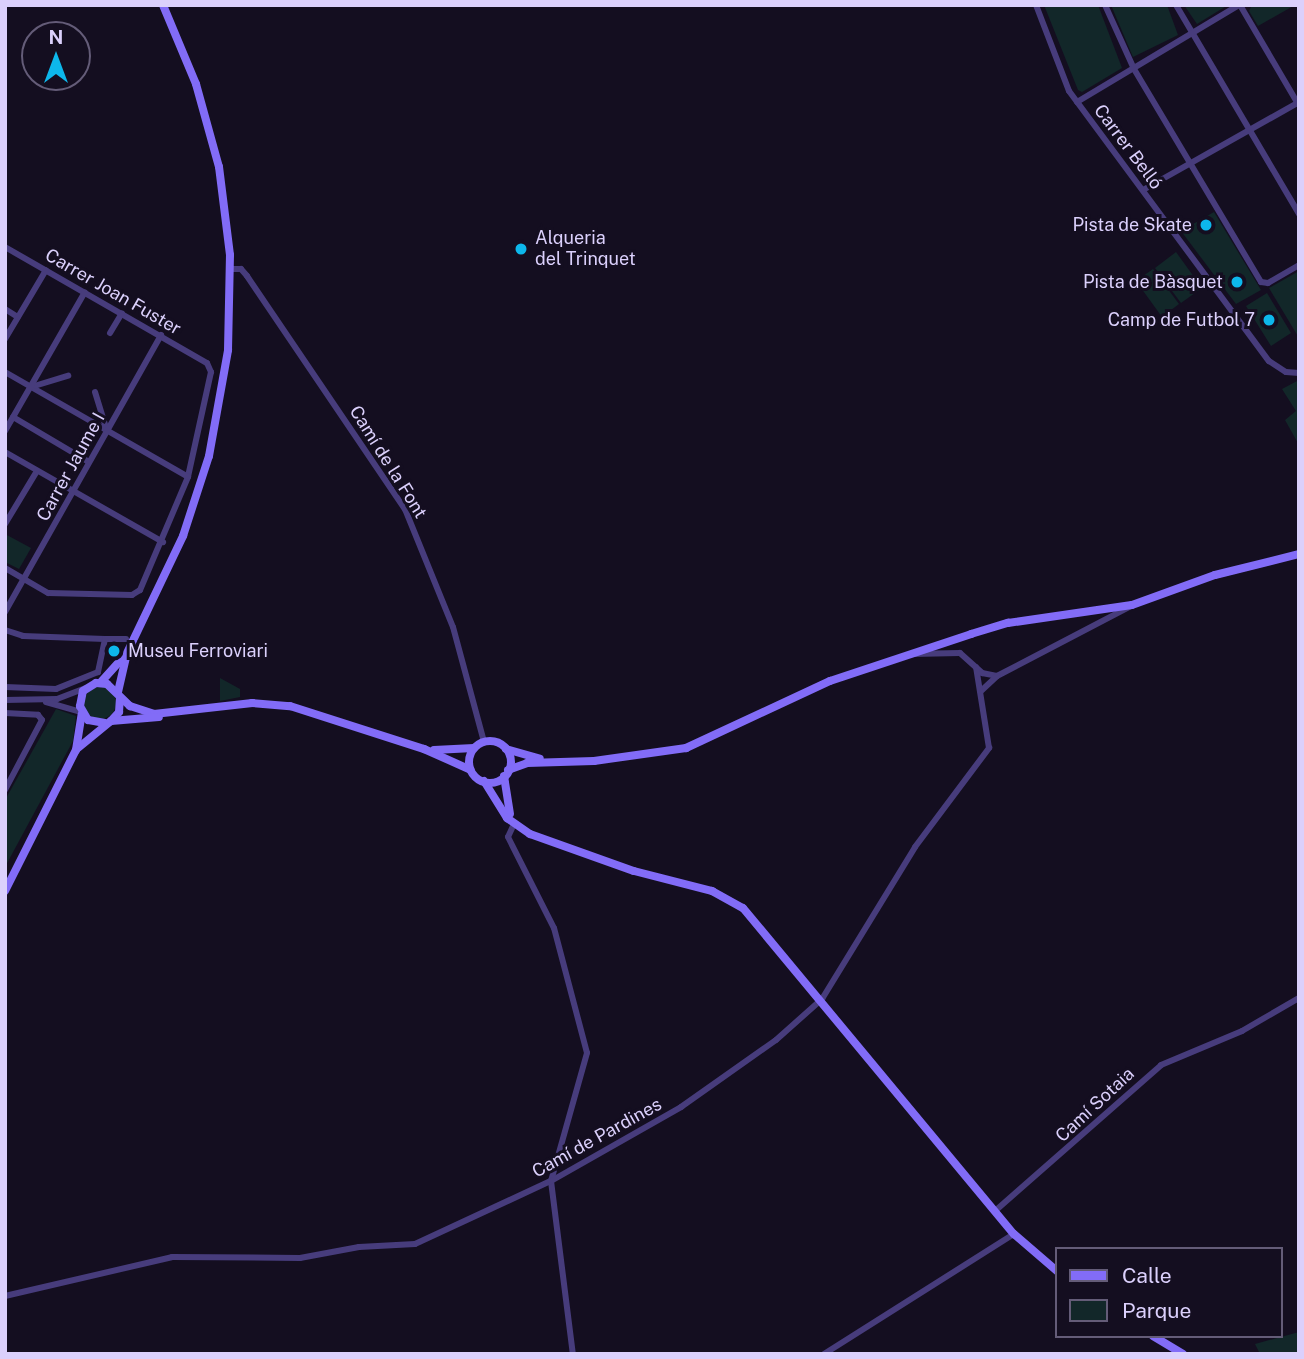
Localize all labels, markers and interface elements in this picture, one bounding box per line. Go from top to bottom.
north arrow [21,21,91,91]
text: N [49,26,63,48]
street label: Carrer Belló [1089,100,1167,194]
place label: Pista de Skate [1072,214,1192,236]
marker: Pista de Skate [1198,217,1214,233]
place label: Alqueria del Trinquet [535,228,636,270]
marker: Alqueria del Trinquet [513,241,529,257]
street label: Carrer Joan Fuster [41,244,185,340]
place label: Pista de Bàsquet [1083,271,1223,293]
marker: Pista de Bàsquet [1229,274,1245,290]
place label: Camp de Futbol 7 [1107,309,1255,331]
marker: Camp de Futbol 7 [1261,312,1277,328]
street label: Camí de la Font [345,402,431,522]
street label: Carrer Jaume I [32,409,110,525]
place label: Museu Ferroviari [128,640,268,662]
marker: Museu Ferroviari [106,643,122,659]
street label: Camí Sotaia [1051,1063,1139,1147]
street label: Camí de Pardines [528,1093,666,1183]
legend [1056,1247,1283,1338]
text: Calle [1122,1263,1172,1288]
text: Parque [1122,1298,1191,1323]

